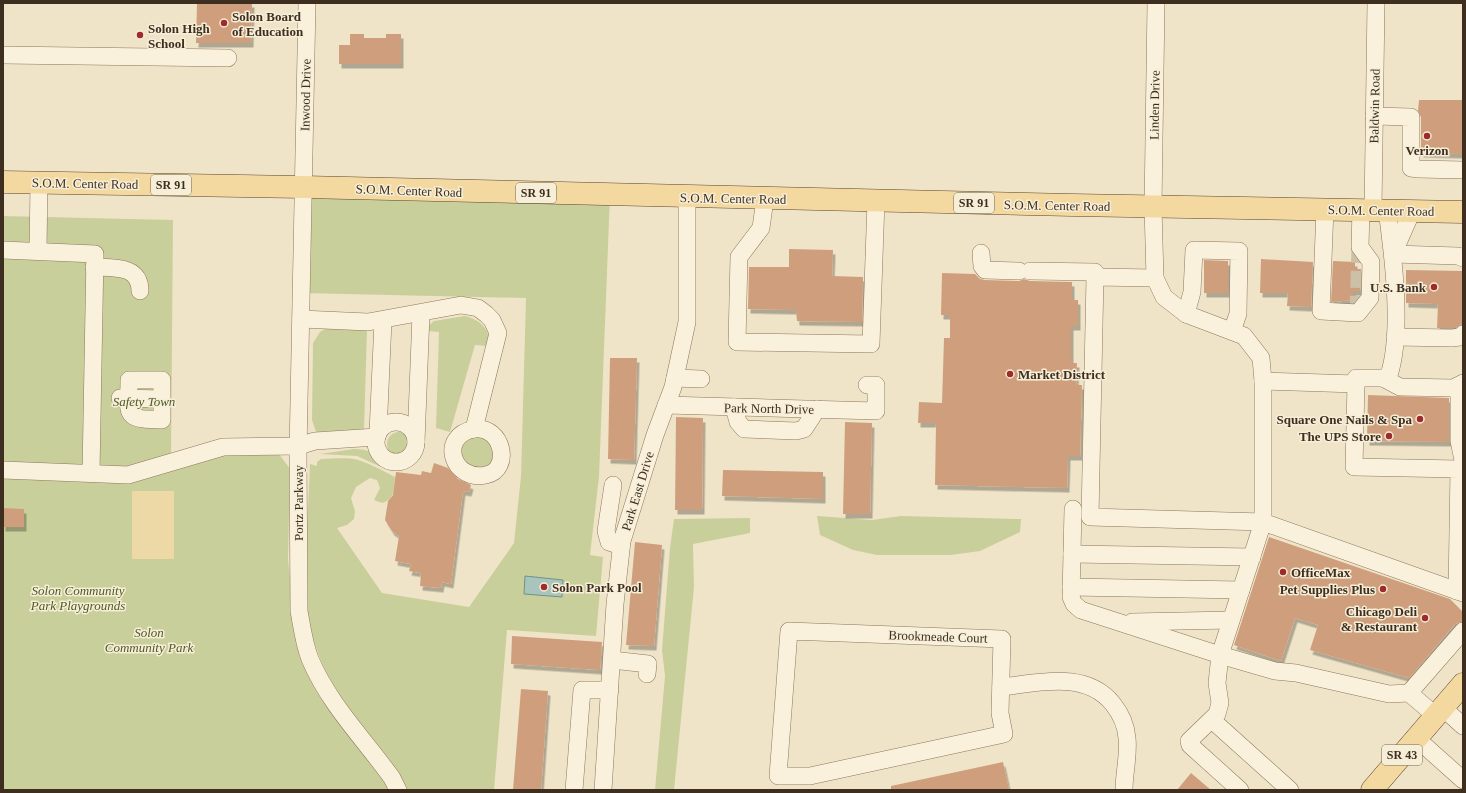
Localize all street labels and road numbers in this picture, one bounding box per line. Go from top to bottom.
street label: Inwood Drive [297,58,314,131]
street label: Baldwin Road [1366,68,1383,144]
street label: Linden Drive [1146,70,1163,140]
street label: S.O.M. Center Road [32,175,139,192]
road number: SR 91 [151,175,191,195]
street label: S.O.M. Center Road [355,181,463,200]
road number: SR 91 [516,183,556,203]
street label: S.O.M. Center Road [680,190,787,207]
road number: SR 91 [954,193,994,213]
street label: S.O.M. Center Road [1004,197,1111,214]
street label: S.O.M. Center Road [1328,202,1435,219]
street label: Park North Drive [724,400,814,417]
street label: Park East Drive [618,449,657,533]
street label: Portz Parkway [291,464,306,541]
street label: Brookmeade Court [888,627,988,646]
road number: SR 43 [1382,745,1422,765]

